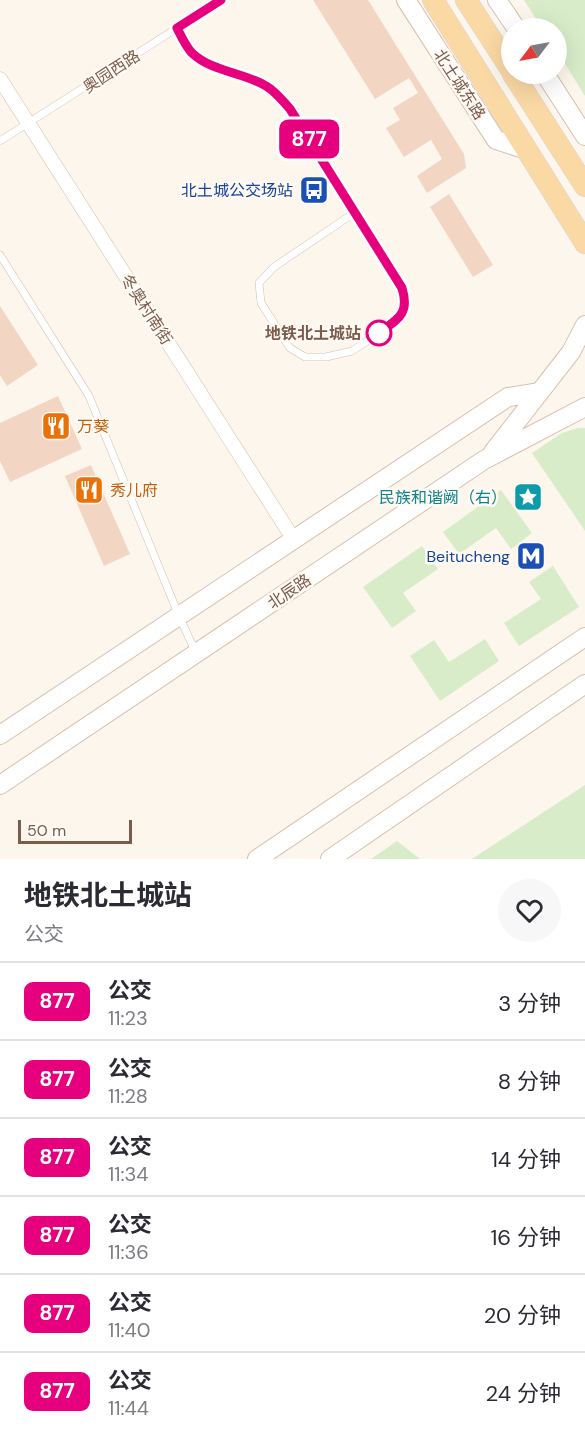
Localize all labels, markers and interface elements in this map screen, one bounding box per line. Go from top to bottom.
north arrow [501,18,567,84]
map controls [501,18,567,84]
street label: 奥园西路 [79,45,144,98]
street label: 北土城东路 [429,45,490,124]
line badge: 877 [274,120,344,158]
text: 877 [291,125,327,153]
bus stop icon: 北土城公交场站 [298,174,330,206]
place label: 北土城公交场站 [181,180,293,201]
street label: 冬奥村南街 [116,270,177,349]
marker: 地铁北土城站 [366,320,392,346]
place label: 地铁北土城站 [265,323,361,344]
restaurant icon: 万葵 [40,410,72,442]
place label: 万葵 [77,416,109,437]
restaurant icon: 秀儿府 [73,474,105,506]
place label: 秀儿府 [110,480,158,501]
place icon: 民族和谐阙（右） [512,481,544,513]
place label: 民族和谐阙（右） [379,487,507,508]
metro station icon: Beitucheng [515,540,547,572]
place label: Beitucheng [426,546,510,567]
street label: 北辰路 [264,569,315,614]
scale bar [18,817,132,844]
text: 50 m [27,820,66,841]
text: 地铁北土城站 [24,877,192,914]
button: heart [498,879,561,942]
text: 公交 [24,921,64,947]
text: 公交 [108,976,152,1005]
text: 877 [39,987,75,1015]
text: 3 分钟 [498,989,561,1018]
text: 11:23 [108,1005,148,1031]
text: 公交 [108,1054,152,1083]
text: 877 [39,1065,75,1093]
text: 8 分钟 [498,1067,561,1096]
text: 11:28 [108,1083,148,1109]
text: 公交 [108,1132,152,1161]
text: 877 [39,1143,75,1171]
text: 14 分钟 [491,1145,561,1174]
text: 11:34 [108,1161,148,1187]
text: 公交 [108,1210,152,1239]
text: 877 [39,1221,75,1249]
text: 16 分钟 [490,1223,561,1252]
text: 11:36 [108,1239,149,1265]
text: 公交 [108,1288,152,1317]
text: 877 [39,1299,75,1327]
text: 20 分钟 [484,1301,561,1330]
text: 11:40 [108,1317,150,1343]
text: 公交 [108,1366,152,1395]
text: 877 [39,1377,75,1405]
text: 24 分钟 [485,1379,561,1408]
text: 11:44 [108,1395,149,1421]

